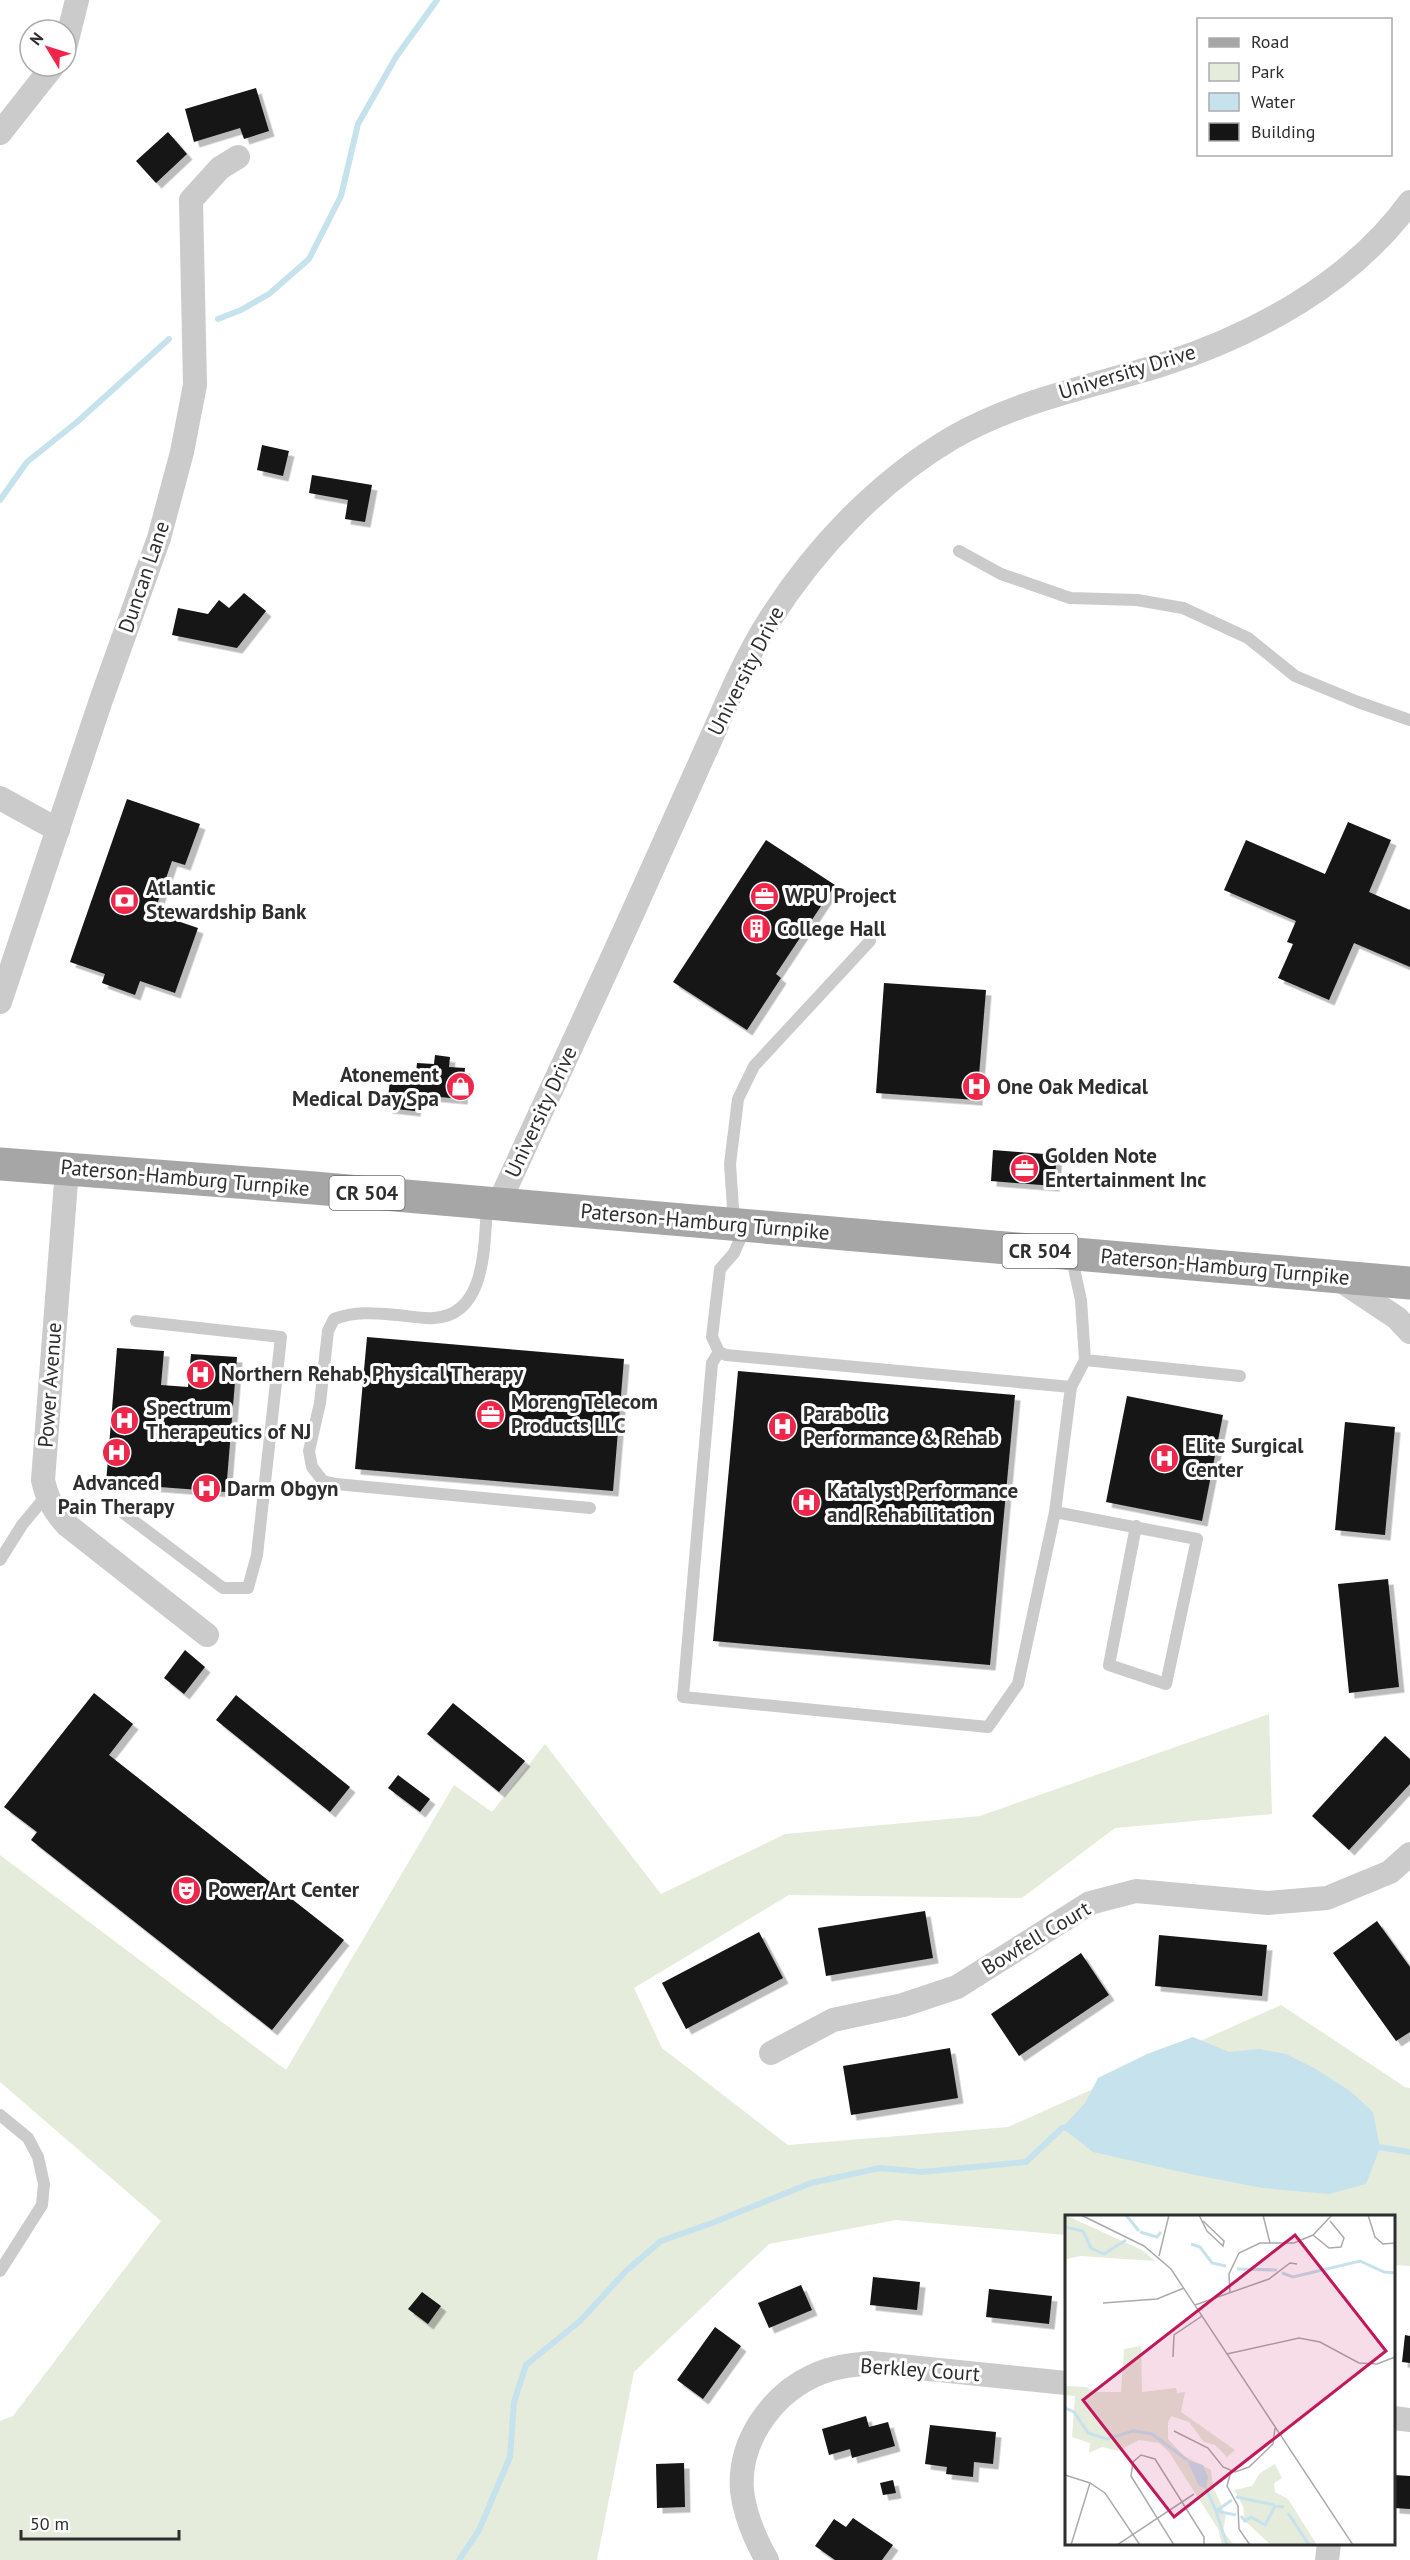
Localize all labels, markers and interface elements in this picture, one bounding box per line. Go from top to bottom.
north arrow [18,18,78,78]
legend [1197,18,1392,156]
text: N [25,28,47,49]
text: Road [1251,30,1289,53]
text: Park [1251,60,1284,83]
text: Water [1251,90,1295,113]
text: Building [1251,120,1315,143]
street label: University Drive [1055,338,1199,405]
street label: Duncan Lane [112,517,175,636]
street label: University Drive [701,601,790,740]
place label: Atlantic Stewardship Bank [146,874,307,925]
office icon: WPU Project [748,880,780,912]
place label: WPU Project [785,882,897,909]
bank icon: Atlantic Stewardship Bank [109,884,141,916]
building icon: College Hall [740,913,772,945]
place label: College Hall [777,915,887,942]
street label: University Drive [498,1042,583,1182]
place label: Atonement Medical Day Spa [292,1061,440,1112]
shop icon: Atonement Medical Day Spa [444,1071,476,1103]
hospital icon: One Oak Medical [960,1071,992,1103]
place label: One Oak Medical [997,1073,1149,1100]
place label: Golden Note Entertainment Inc [1045,1142,1206,1193]
office icon: Golden Note Entertainment Inc [1008,1152,1040,1184]
street label: Paterson-Hamburg Turnpike [59,1153,311,1202]
road number: CR 504 [330,1176,404,1210]
street label: Paterson-Hamburg Turnpike [579,1197,831,1246]
road number: CR 504 [1002,1234,1078,1268]
street label: Paterson-Hamburg Turnpike [1099,1242,1351,1291]
street label: Power Avenue [32,1321,67,1449]
hospital icon: Northern Rehab, Physical Therapy [184,1358,216,1390]
place label: Northern Rehab, Physical Therapy [221,1360,524,1387]
place label: Moreng Telecom Products LLC [511,1388,658,1439]
place label: Spectrum Therapeutics of NJ [146,1394,311,1445]
office icon: Moreng Telecom Products LLC [474,1398,506,1430]
place label: Parabolic Performance & Rehab [803,1400,999,1451]
hospital icon: Spectrum Therapeutics of NJ [109,1404,141,1436]
hospital icon: Parabolic Performance & Rehab [766,1410,798,1442]
place label: Elite Surgical Center [1185,1432,1304,1483]
hospital icon: Advanced Pain Therapy [100,1436,132,1468]
hospital icon: Elite Surgical Center [1148,1442,1180,1474]
place label: Advanced Pain Therapy [58,1469,175,1520]
hospital icon: Darm Obgyn [190,1473,222,1505]
place label: Darm Obgyn [227,1475,338,1502]
place label: Katalyst Performance and Rehabilitation [827,1477,1018,1528]
hospital icon: Katalyst Performance and Rehabilitation [790,1487,822,1519]
theatre icon: Power Art Center [171,1874,203,1906]
place label: Power Art Center [208,1876,360,1903]
street label: Bowfell Court [976,1894,1095,1981]
inset map [1065,2215,1395,2545]
street label: Berkley Court [859,2352,981,2387]
scale bar [21,2503,178,2541]
text: 50 m [30,2512,69,2535]

